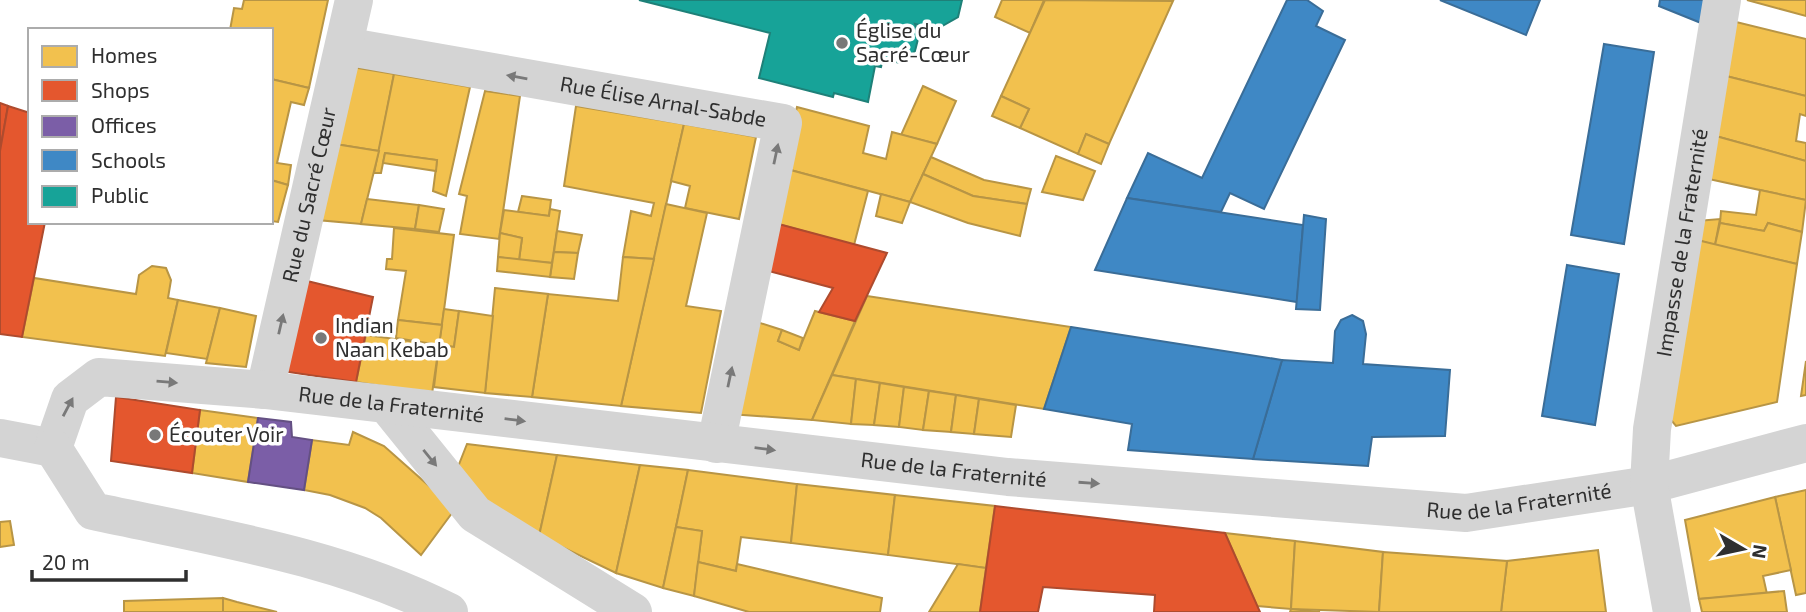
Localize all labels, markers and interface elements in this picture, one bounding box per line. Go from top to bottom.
place label: Église du Sacré-Cœur [856,17,970,66]
legend [28,28,273,224]
marker: Église du Sacré-Cœur [834,35,850,51]
text: Homes [91,42,157,67]
street label: Rue Élise Arnal-Sabde [558,70,769,131]
one-way arrow [506,71,528,82]
text: Shops [91,77,150,102]
street label: Rue du Sacré Cœur [276,104,340,285]
text: Offices [91,112,157,137]
street label: Impasse de la Fraternité [1650,126,1712,358]
one-way arrow [771,143,782,165]
text: Schools [91,147,166,172]
text: Public [91,182,149,207]
place label: Indian Naan Kebab [335,312,449,361]
one-way arrow [275,313,286,335]
marker: Indian Naan Kebab [313,330,329,346]
one-way arrow [725,366,736,388]
one-way arrow [156,377,178,388]
street label: Rue de la Fraternité [297,380,486,427]
one-way arrow [62,397,74,417]
one-way arrow [504,415,526,426]
place label: Écouter Voir [169,421,284,446]
marker: Écouter Voir [147,427,163,443]
one-way arrow [754,444,776,455]
street label: Rue de la Fraternité [859,446,1048,491]
one-way arrow [422,450,437,467]
street label: Rue de la Fraternité [1426,477,1613,524]
one-way arrow [1078,478,1100,489]
north arrow [1708,514,1778,584]
scale bar [32,538,186,582]
text: N [1748,543,1773,560]
text: 20 m [42,549,90,574]

